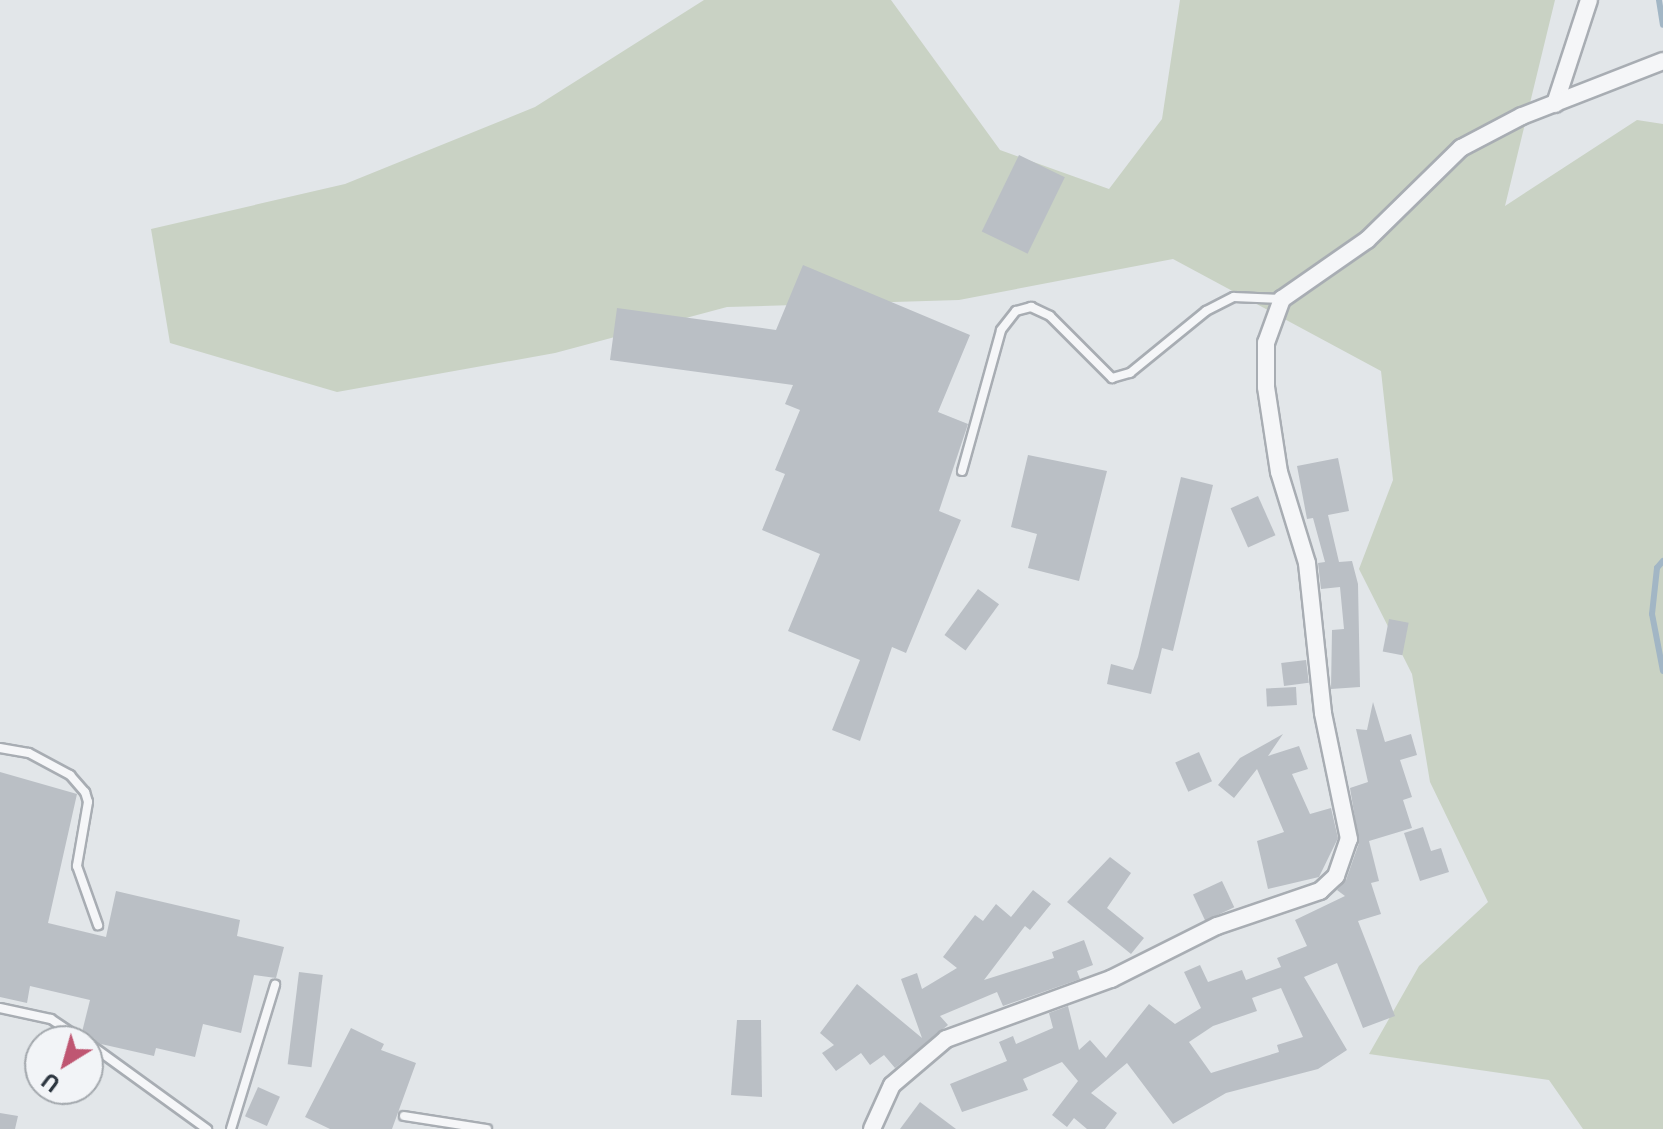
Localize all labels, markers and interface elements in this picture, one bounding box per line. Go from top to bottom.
north arrow [24,1025,104,1105]
text: U [37,1067,65,1098]

